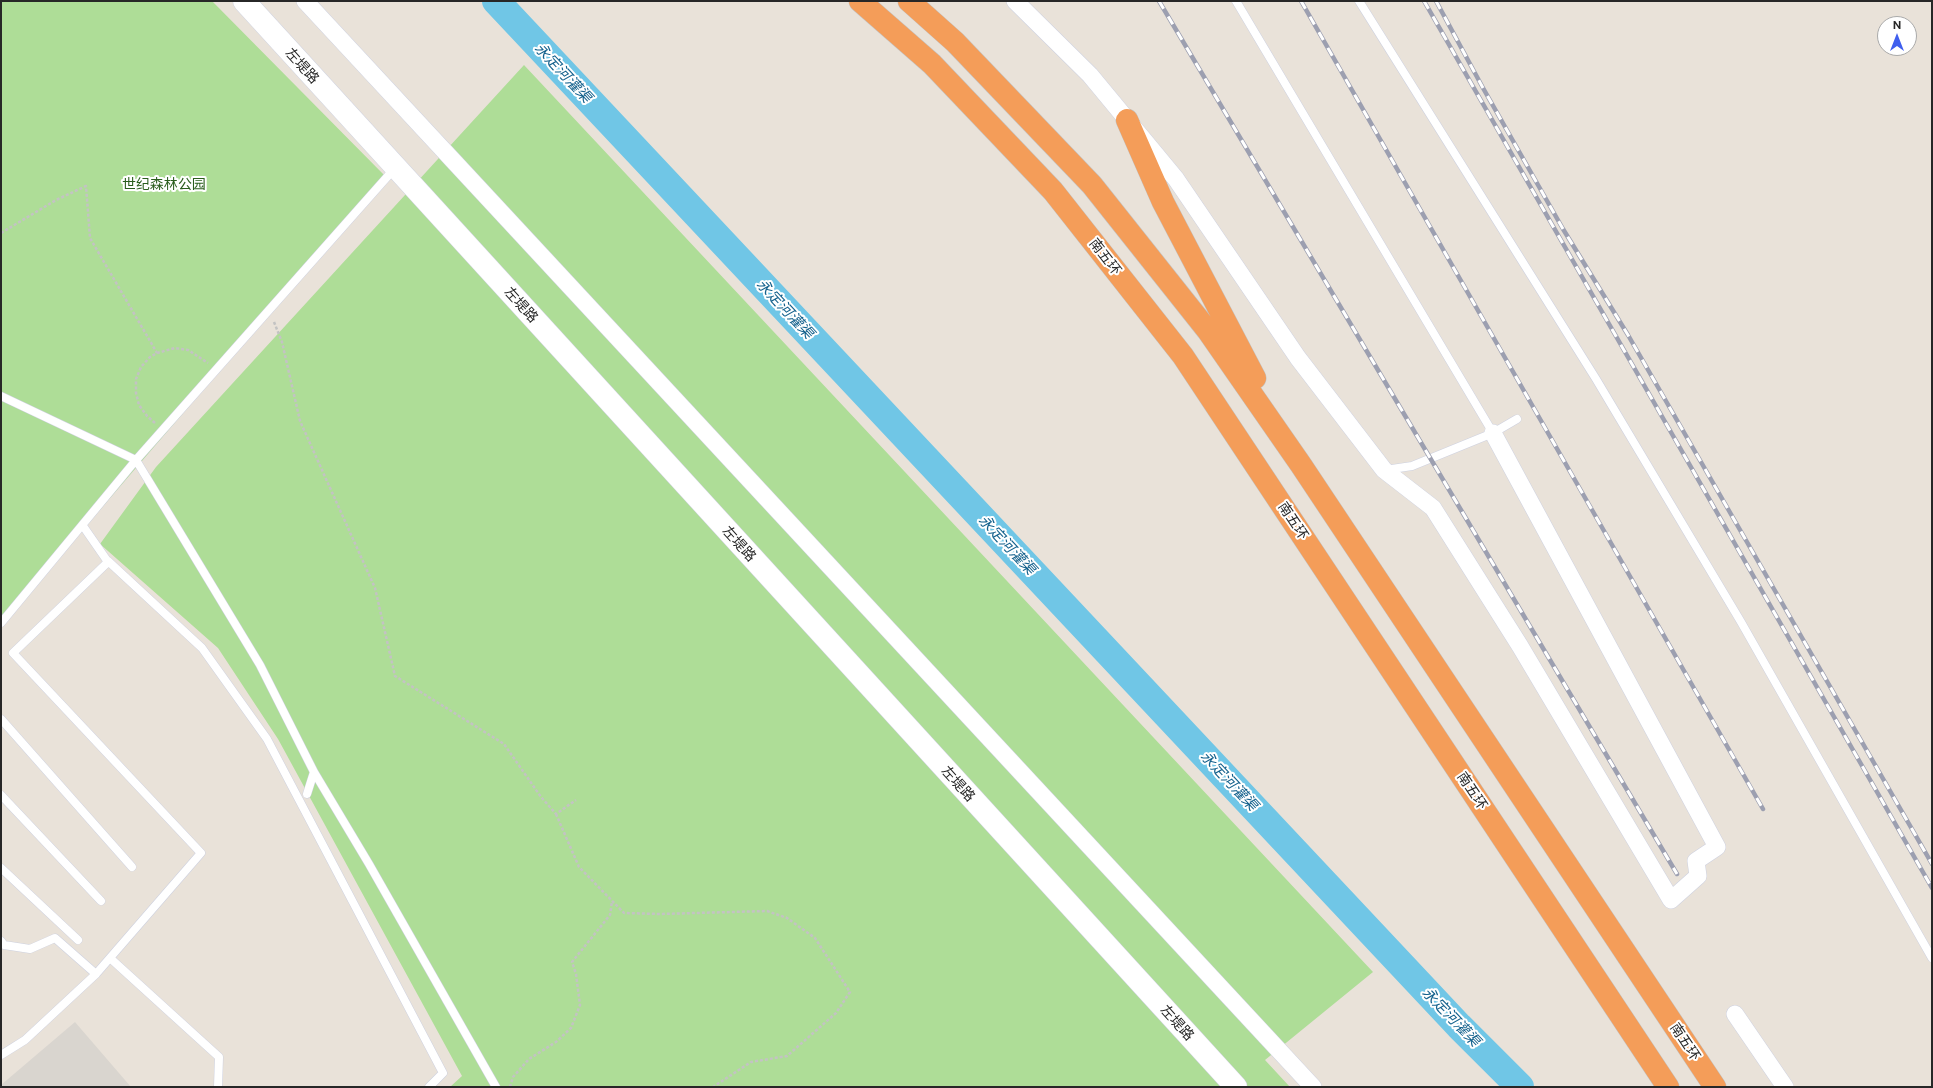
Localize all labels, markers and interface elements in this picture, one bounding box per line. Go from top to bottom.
north arrow [1877,16,1917,56]
text: N [1893,19,1901,31]
water label: 永定河灌渠 [531,39,595,107]
street label: 左堤路 [282,45,322,87]
park label: 世纪森林公园 [122,177,206,193]
street label: 南五环 [1085,235,1125,279]
water label: 永定河灌渠 [753,275,817,343]
street label: 左堤路 [501,284,541,326]
street label: 南五环 [1274,499,1312,543]
water label: 永定河灌渠 [975,511,1039,579]
street label: 左堤路 [719,523,759,565]
water label: 永定河灌渠 [1197,747,1261,815]
street label: 左堤路 [938,763,978,805]
street label: 南五环 [1453,769,1491,813]
water label: 永定河灌渠 [1418,984,1484,1050]
street label: 左堤路 [1157,1002,1197,1044]
street label: 南五环 [1666,1020,1704,1064]

